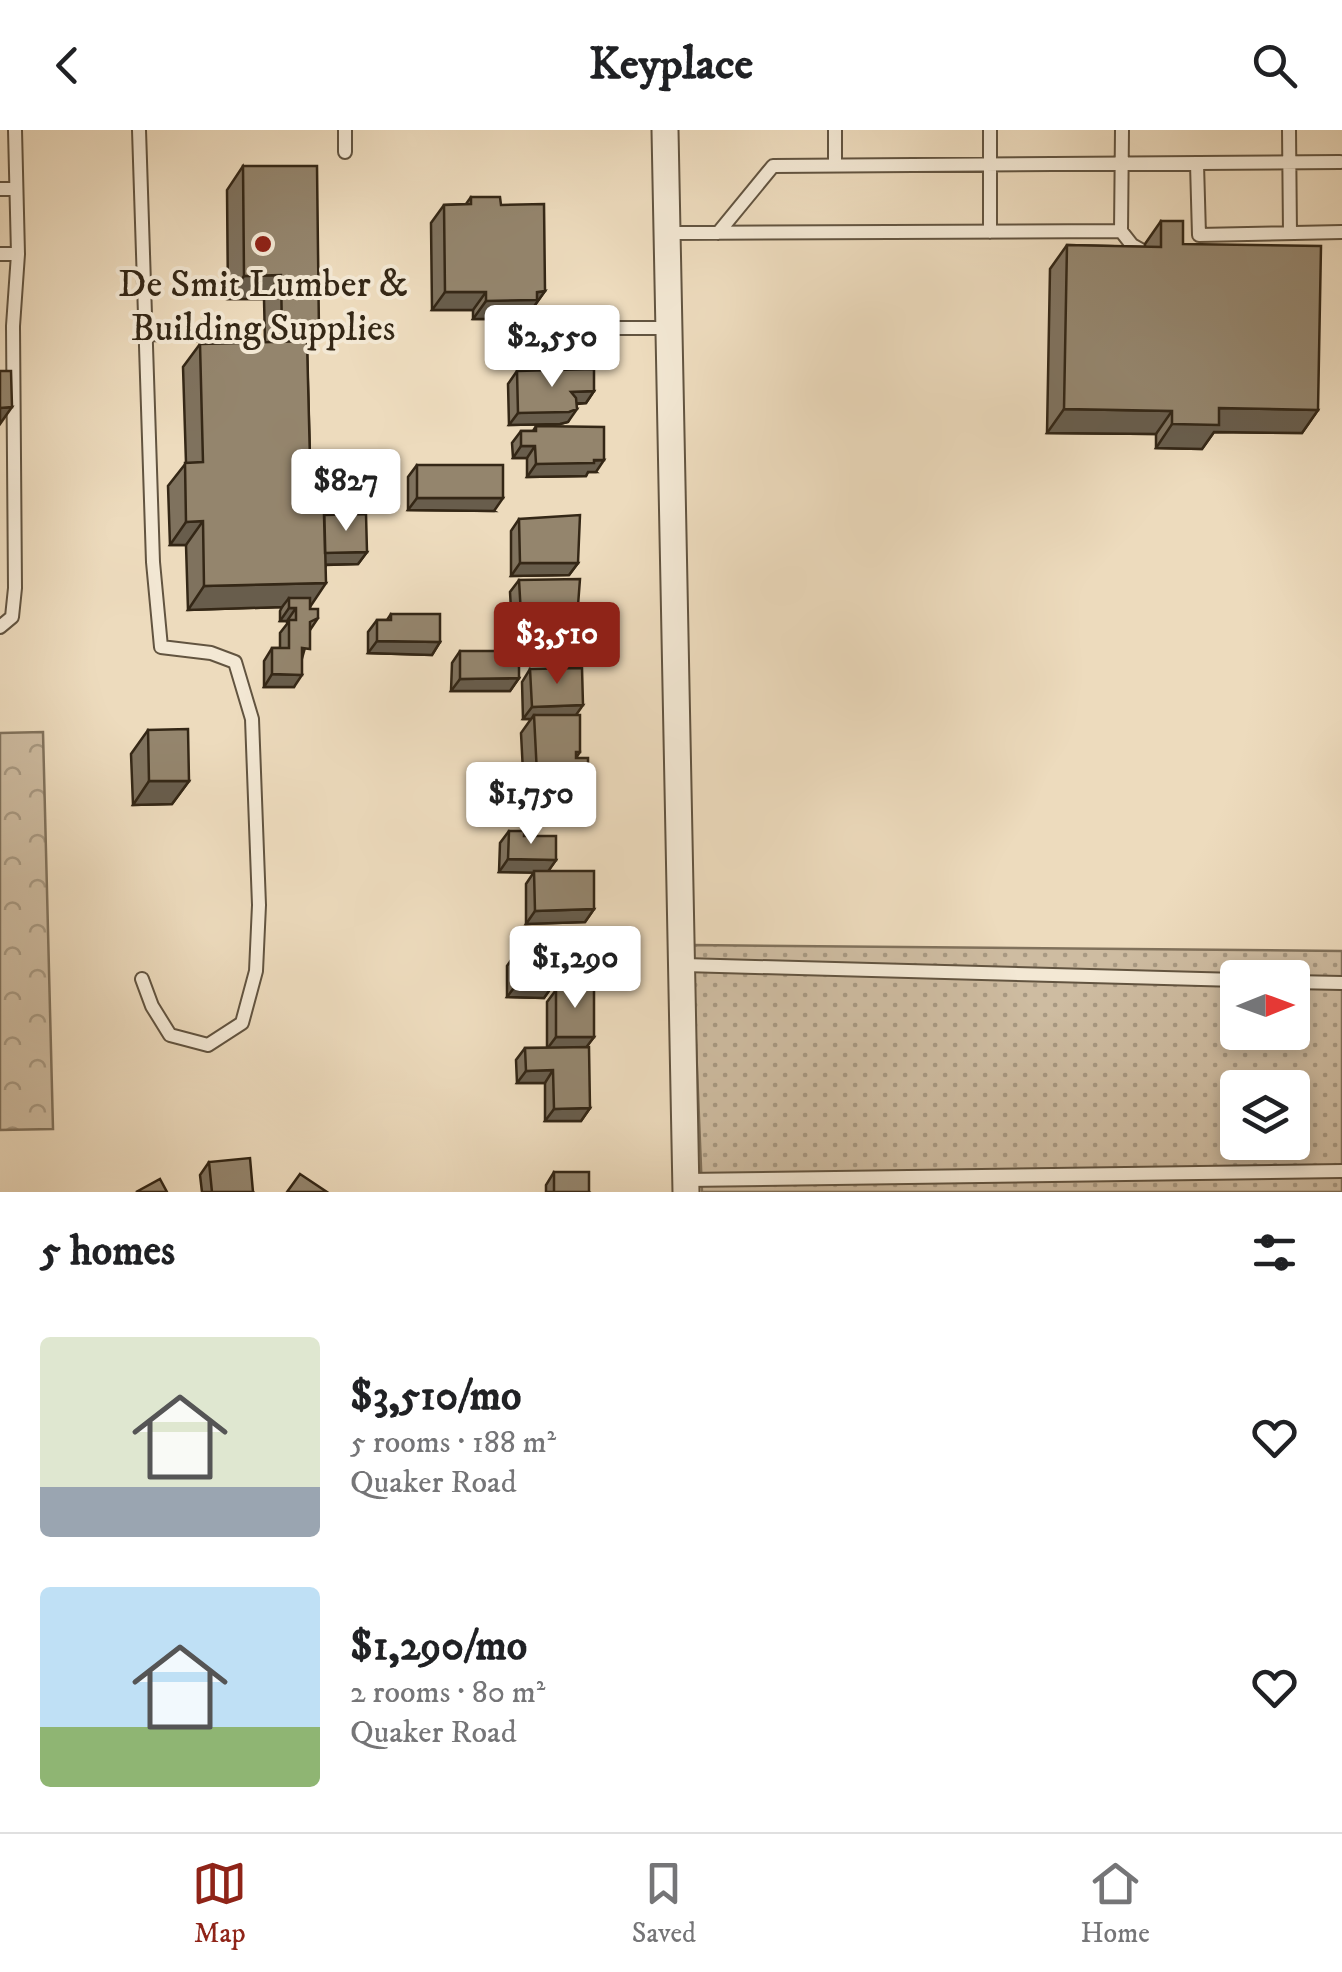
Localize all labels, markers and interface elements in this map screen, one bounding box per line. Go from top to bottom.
text: Keyplace [589,37,753,93]
icon: back [40,38,95,93]
icon: search [1247,38,1302,93]
marker: De Smit Lumber & Building Supplies [252,233,274,255]
place label: De Smit Lumber & Building Supplies [118,261,408,353]
pin: $2,550 [471,305,633,390]
text: $2,550 [507,317,597,357]
pin: $827 [287,449,405,534]
text: $827 [313,461,379,501]
pin: $3,510 [476,602,638,687]
text: $3,510 [516,614,598,654]
pin: $1,750 [450,762,612,847]
text: $1,750 [488,774,574,814]
pin: $1,290 [494,926,656,1011]
text: $1,290 [532,938,618,978]
north arrow [1220,960,1310,1050]
map controls [1220,960,1310,1160]
button: layers [1220,1070,1310,1160]
icon: filters [1247,1225,1302,1280]
text: 5 homes [40,1226,175,1278]
text: $3,510/mo [350,1371,521,1423]
icon: home [120,1377,240,1497]
icon: heart [1247,1410,1302,1465]
text: 5 rooms · 188 m² [350,1423,556,1463]
text: Quaker Road [350,1463,517,1503]
text: $1,290/mo [350,1621,527,1673]
icon: home [120,1627,240,1747]
icon: heart [1247,1660,1302,1715]
text: 2 rooms · 80 m² [350,1673,545,1713]
text: Quaker Road [350,1713,517,1753]
tab: Map [192,1856,247,1951]
tab: Saved [632,1856,696,1951]
tab: Home [1081,1856,1150,1951]

